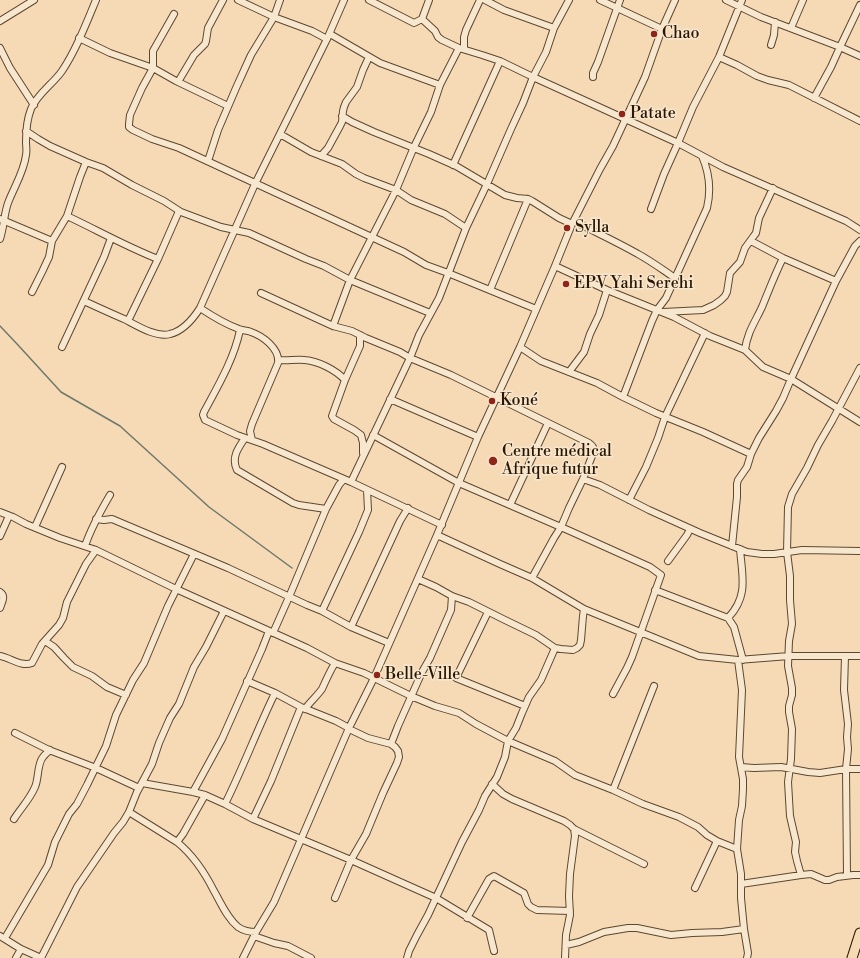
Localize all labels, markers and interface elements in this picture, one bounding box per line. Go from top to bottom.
place label: Chao [662,24,700,44]
marker: Chao [649,29,659,39]
place label: Patate [630,104,676,124]
marker: Patate [617,109,627,119]
place label: Sylla [575,218,609,238]
marker: Sylla [562,223,572,233]
place label: EPV Yahi Serehi [574,274,694,294]
marker: EPV Yahi Serehi [561,279,571,289]
place label: Koné [500,391,538,411]
marker: Koné [487,396,497,406]
place label: Centre médical Afrique futur [502,442,612,480]
marker: Centre médical Afrique futur [487,455,499,467]
place label: Belle-Ville [385,665,460,685]
marker: Belle-Ville [372,670,382,680]

